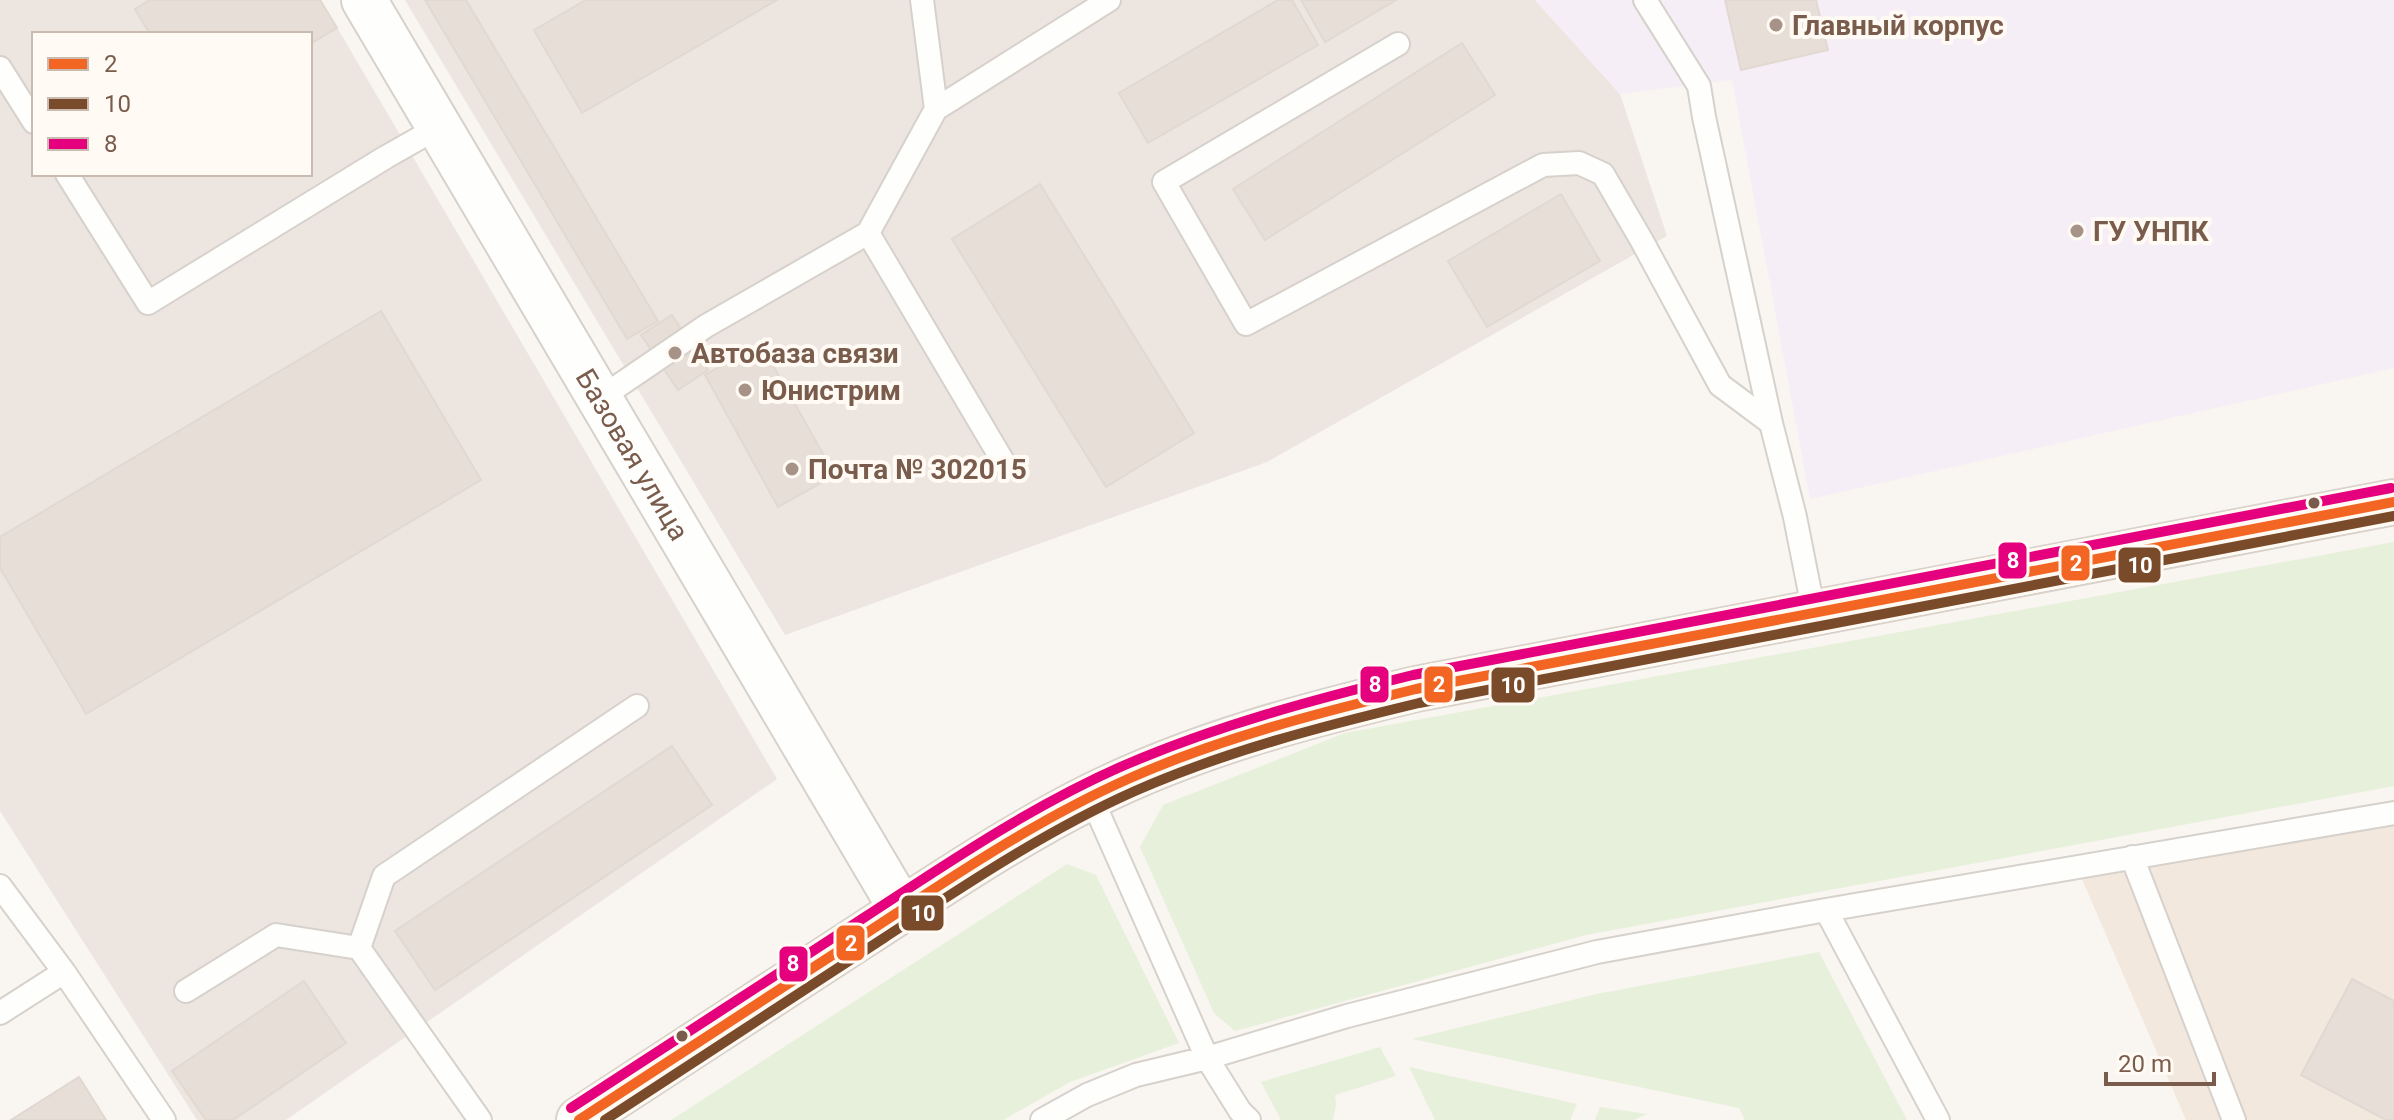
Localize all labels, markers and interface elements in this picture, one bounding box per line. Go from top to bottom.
place label: Главный корпус [1792,9,2004,42]
marker: Главный корпус [1767,16,1785,34]
legend [32,32,312,176]
text: 2 [104,50,118,78]
text: 10 [104,90,131,118]
text: 8 [104,130,118,158]
place label: ГУ УНПК [2093,215,2209,248]
marker: ГУ УНПК [2068,222,2086,240]
place label: Автобаза связи [691,337,899,370]
marker: Автобаза связи [666,344,684,362]
street label: Базовая улица [569,363,696,546]
place label: Юнистрим [761,374,901,407]
marker: Юнистрим [736,381,754,399]
place label: Почта № 302015 [808,453,1027,486]
marker: Почта № 302015 [783,460,801,478]
unlabelled marker [2306,495,2322,511]
line badge: 8 [1997,541,2028,580]
line badge: 2 [2060,544,2091,582]
line badge: 10 [2117,546,2162,584]
text: 8 [2007,548,2019,573]
text: 2 [2070,551,2082,576]
text: 10 [2127,553,2153,578]
line badge: 8 [1359,665,1390,704]
line badge: 2 [1423,665,1454,704]
line badge: 10 [1490,666,1536,704]
text: 8 [1369,672,1381,697]
text: 2 [1433,672,1445,697]
text: 10 [1500,673,1526,698]
line badge: 10 [900,894,945,932]
text: 10 [910,901,936,926]
line badge: 2 [835,924,866,962]
text: 2 [845,931,857,956]
line badge: 8 [778,945,809,983]
text: 8 [787,951,799,976]
unlabelled marker [674,1028,690,1044]
scale bar [2106,1036,2214,1086]
text: 20 m [2118,1050,2172,1078]

